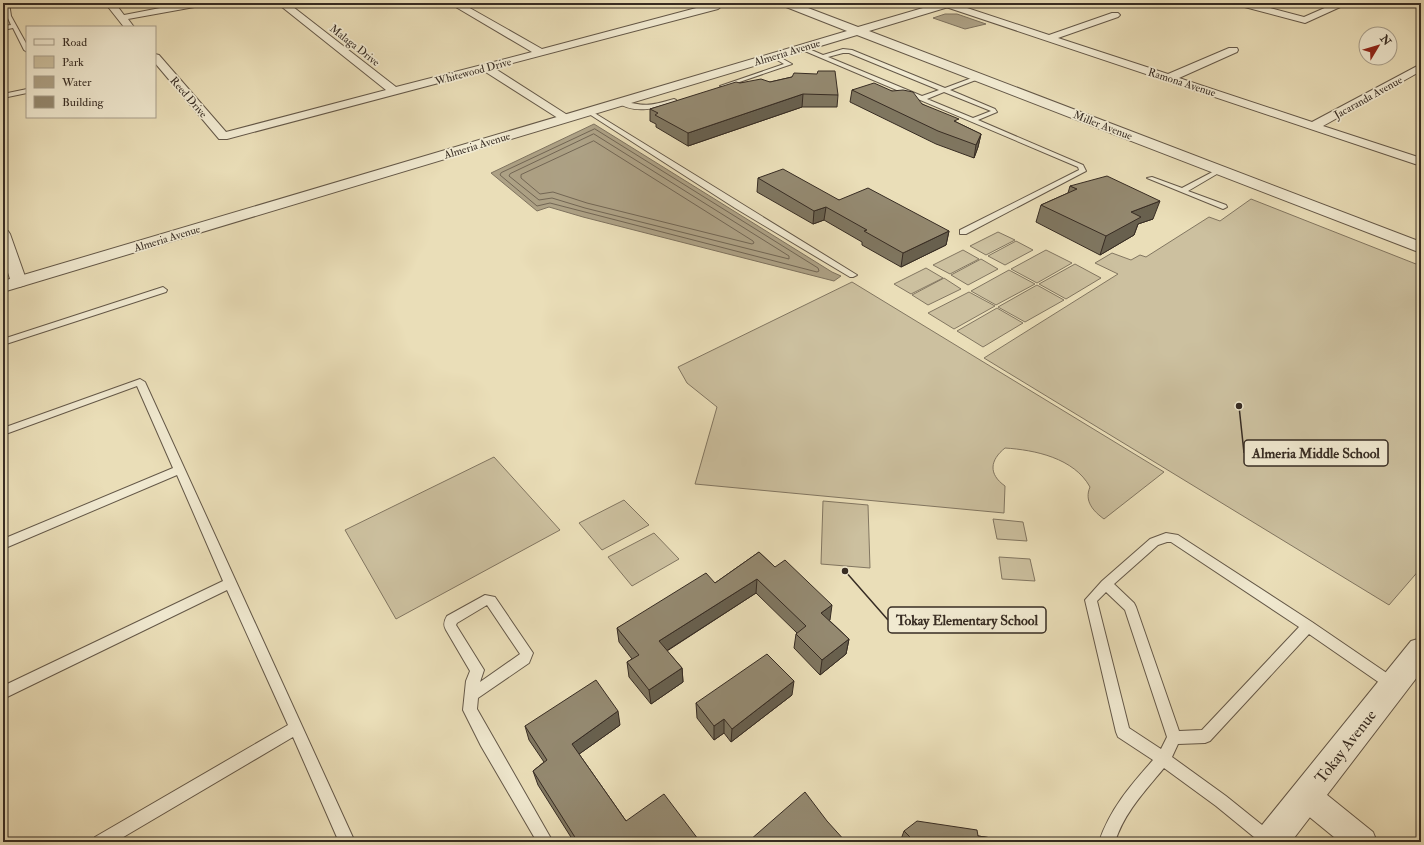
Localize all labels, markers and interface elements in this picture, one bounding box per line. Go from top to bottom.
street label: Malaga Drive [327,22,383,69]
legend [26,26,156,118]
north arrow [1358,26,1398,66]
text: N [1377,31,1394,49]
text: Road [62,35,87,50]
street label: Almeria Avenue [751,36,822,69]
text: Park [62,55,84,70]
street label: Whitewood Drive [433,55,513,88]
street label: Ramona Avenue [1146,65,1218,100]
street label: Jacaranda Avenue [1331,73,1405,123]
street label: Reed Drive [167,74,210,121]
text: Water [61,75,92,90]
text: Building [62,95,105,110]
street label: Miller Avenue [1072,108,1134,143]
street label: Almeria Avenue [441,129,512,162]
street label: Almeria Avenue [131,222,202,255]
callout: Almeria Middle School [1244,440,1388,466]
text: Almeria Middle School [1251,445,1380,462]
callout: Tokay Elementary School [888,607,1046,633]
text: Tokay Elementary School [895,612,1039,630]
street label: Tokay Avenue [1311,705,1381,787]

